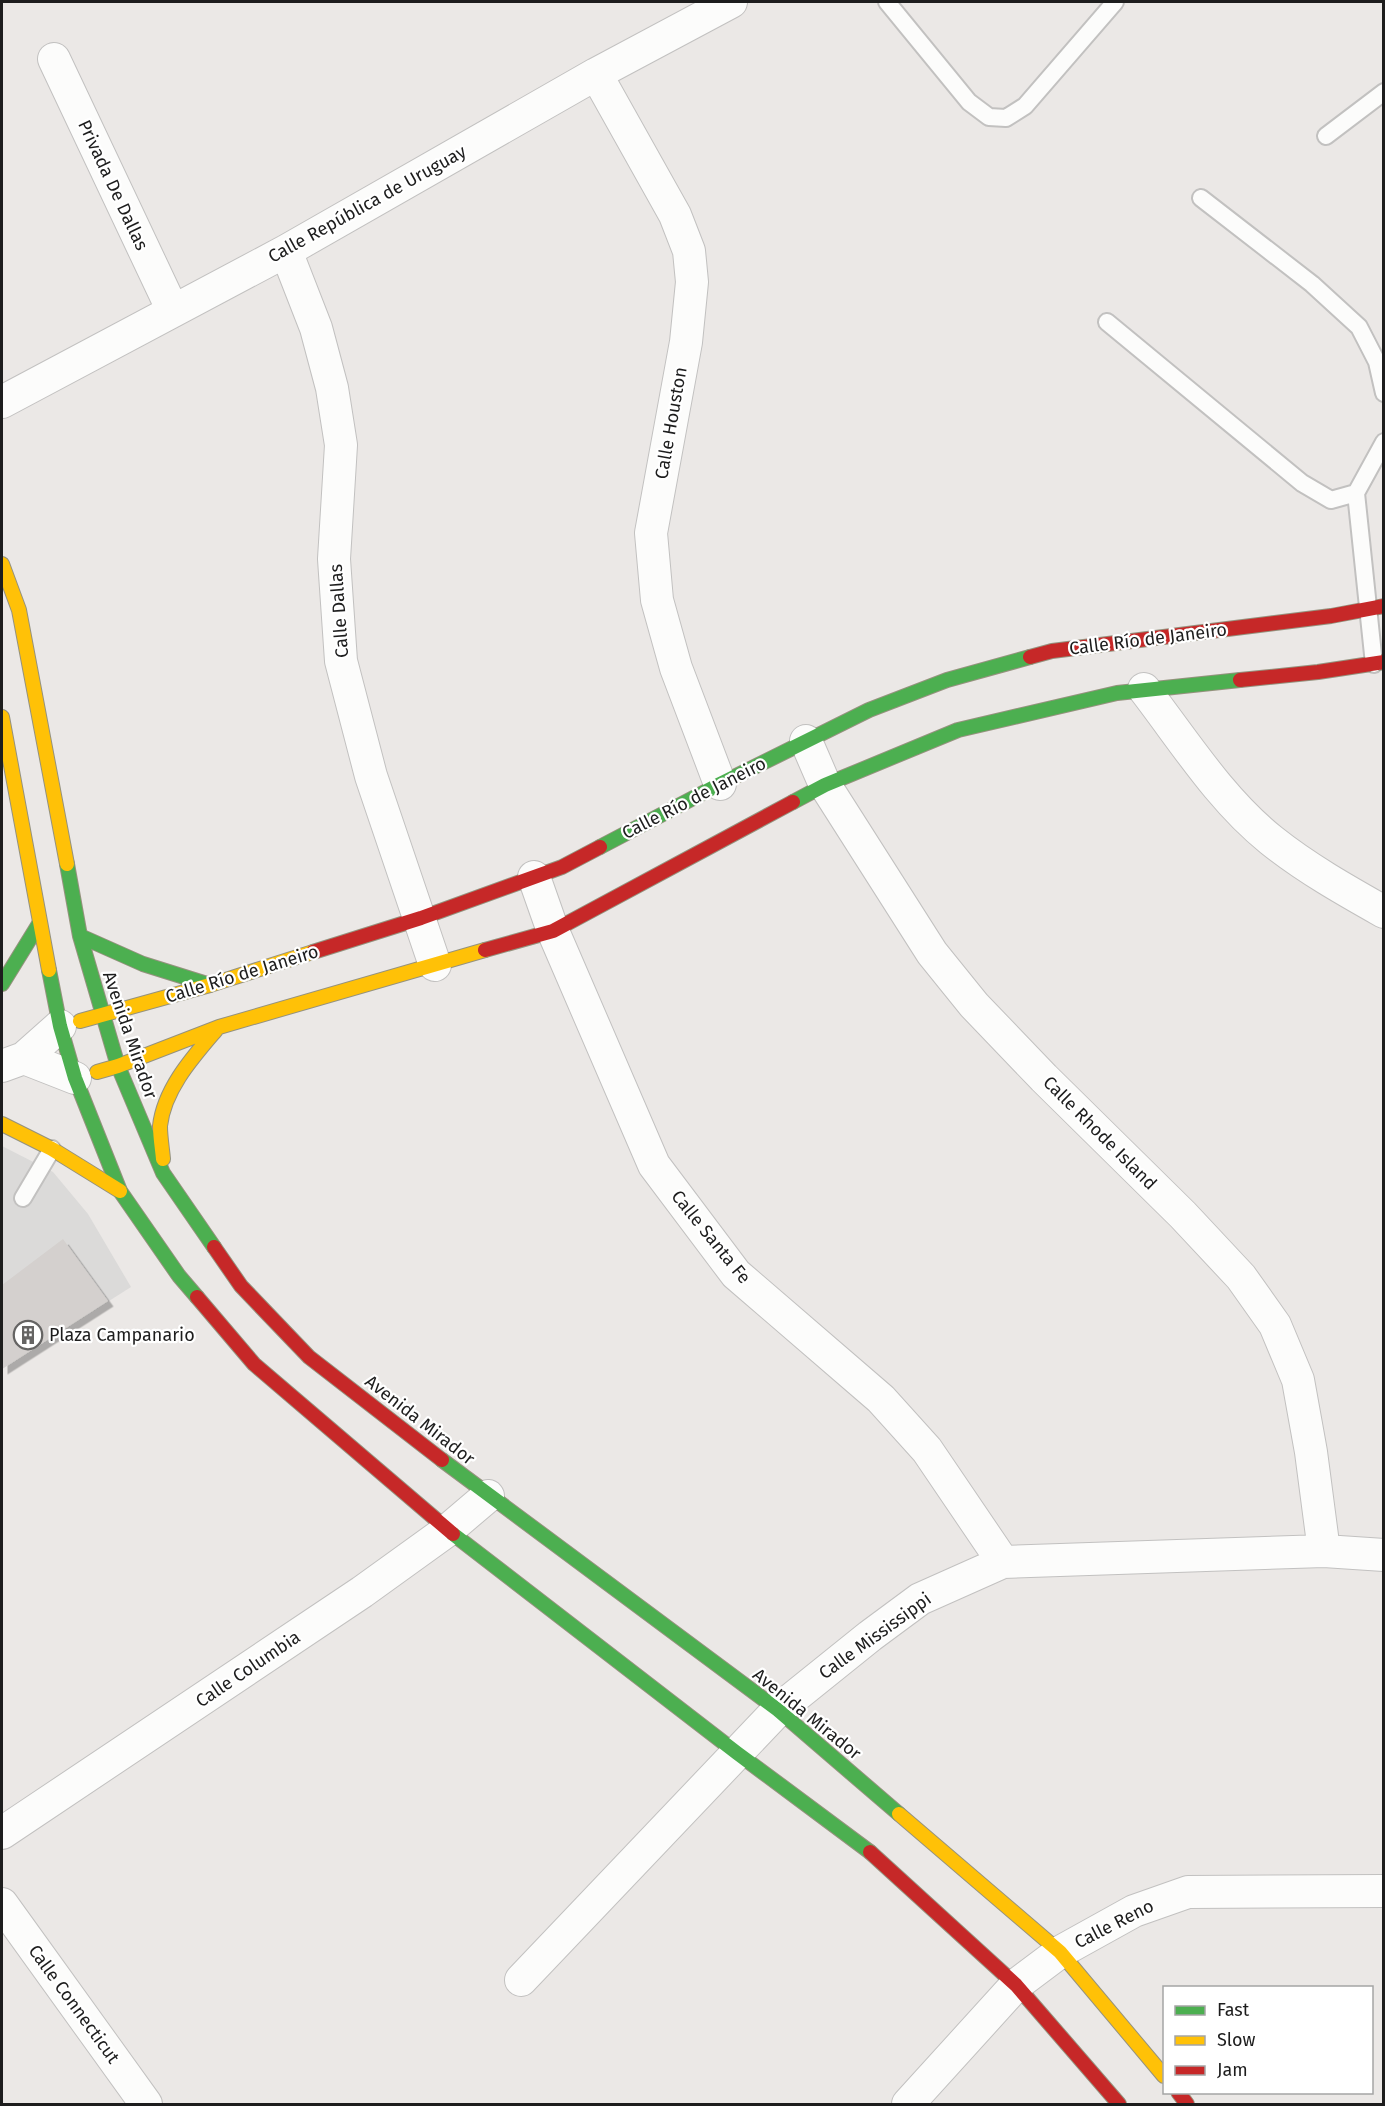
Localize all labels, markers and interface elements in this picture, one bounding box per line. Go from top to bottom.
street label: Privada De Dallas [73,116,153,254]
street label: Calle República de Uruguay [264,140,470,268]
street label: Calle Houston [650,365,692,481]
street label: Calle Dallas [325,563,353,659]
street label: Calle Río de Janeiro [1068,618,1228,660]
street label: Calle Río de Janeiro [618,752,770,844]
street label: Calle Río de Janeiro [163,940,321,1008]
street label: Avenida Mirador [98,968,162,1102]
street label: Calle Rhode Island [1039,1072,1161,1194]
street label: Calle Santa Fe [667,1186,755,1288]
building icon: Plaza Campanario [12,1319,44,1351]
place label: Plaza Campanario [49,1324,195,1346]
street label: Avenida Mirador [361,1370,479,1470]
street label: Calle Mississippi [815,1588,935,1684]
street label: Calle Columbia [191,1626,305,1712]
street label: Avenida Mirador [748,1664,866,1765]
street label: Calle Reno [1071,1895,1157,1953]
street label: Calle Connecticut [24,1940,125,2068]
legend [1163,1986,1373,2094]
text: Fast [1217,1999,1250,2021]
text: Slow [1217,2029,1256,2051]
text: Jam [1217,2059,1248,2081]

